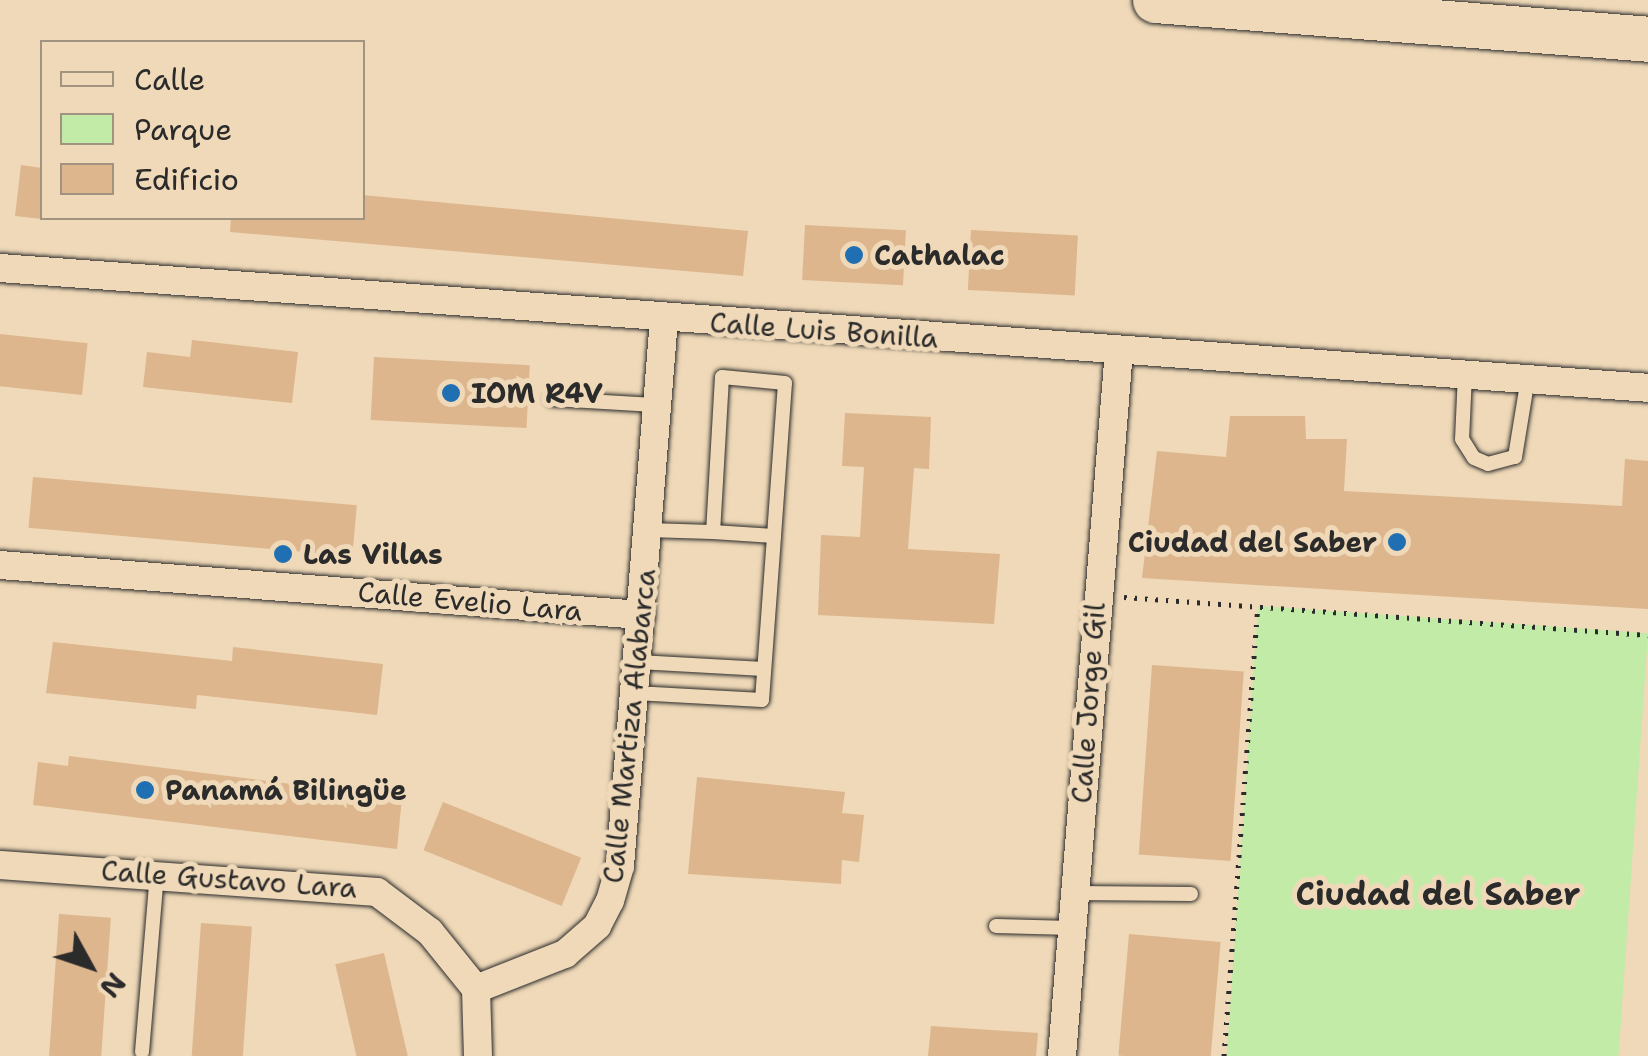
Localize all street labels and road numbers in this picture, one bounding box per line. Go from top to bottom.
street label: Calle Luis Bonilla [709,305,939,355]
street label: Calle Martiza Alabarca [596,567,662,885]
street label: Calle Evelio Lara [356,574,584,628]
street label: Calle Jorge Gil [1064,602,1112,804]
street label: Calle Gustavo Lara [100,853,358,905]

